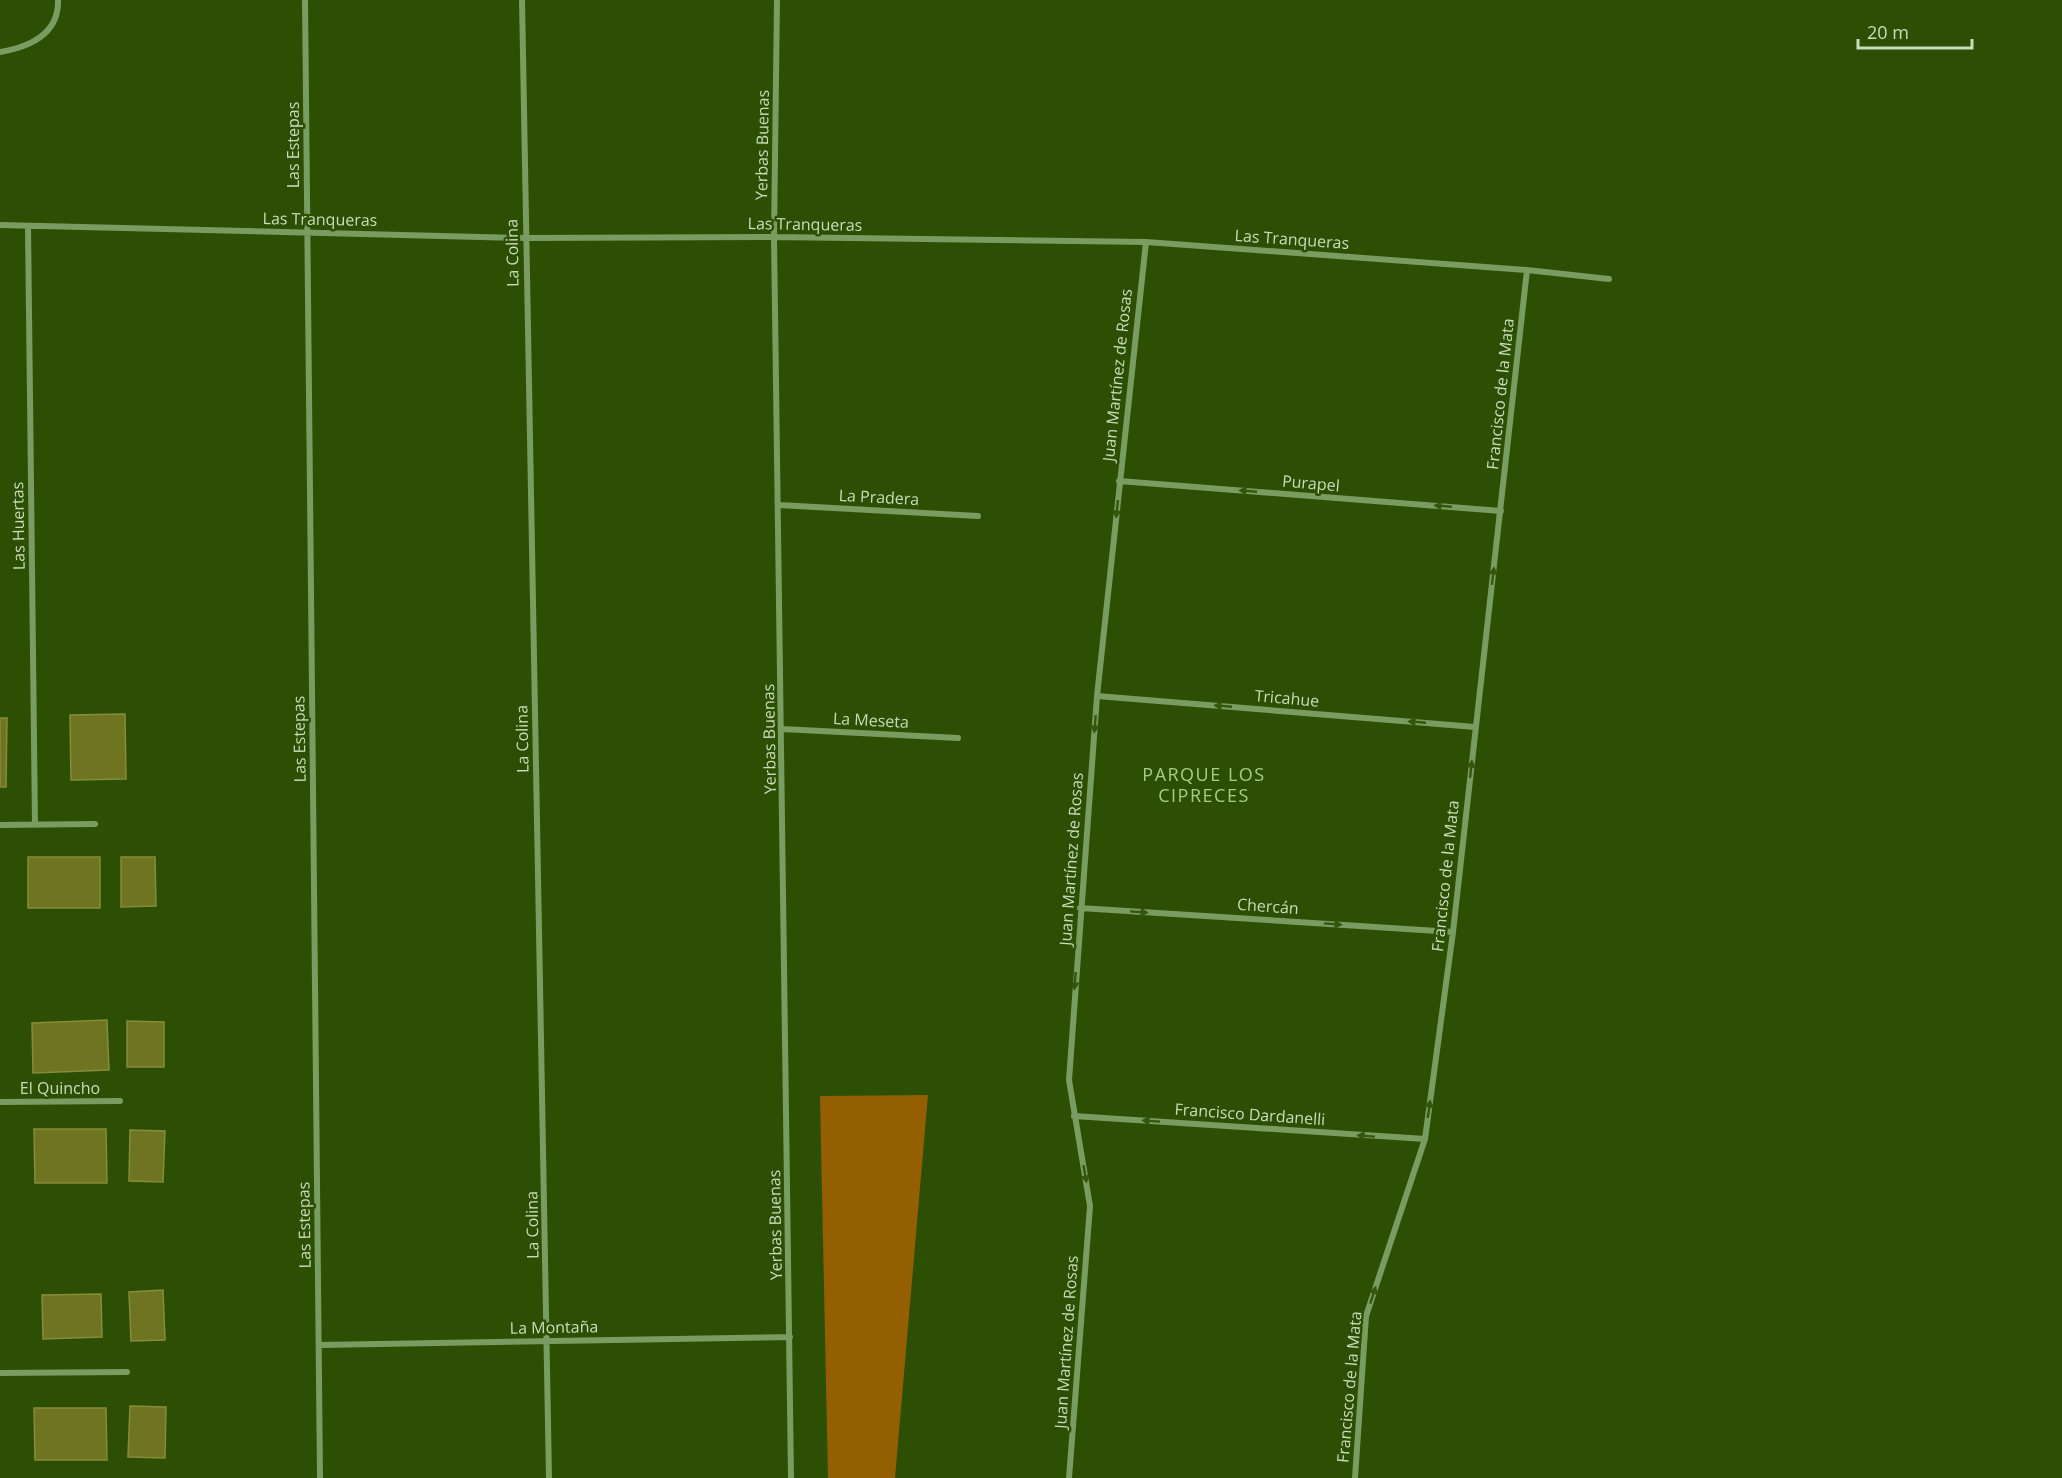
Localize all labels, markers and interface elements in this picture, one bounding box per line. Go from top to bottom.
scale bar [1858,12,1972,50]
text: 20 m [1867,20,1909,44]
street label: Yerbas Buenas [750,90,774,200]
street label: Las Estepas [282,102,304,188]
street label: Las Tranqueras [262,207,378,231]
street label: Las Tranqueras [747,212,863,236]
street label: La Colina [500,219,524,287]
street label: Las Tranqueras [1234,224,1350,254]
street label: Juan Martínez de Rosas [1097,288,1137,464]
street label: Francisco de la Mata [1481,317,1519,471]
street label: Purapel [1281,470,1341,496]
street label: Las Huertas [6,482,30,570]
street label: La Pradera [838,484,920,510]
one-way arrow [1239,486,1258,496]
one-way arrow [1112,499,1121,518]
one-way arrow [1433,502,1452,511]
one-way arrow [1489,566,1498,585]
street label: Yerbas Buenas [757,684,781,794]
street label: Tricahue [1254,684,1320,712]
street label: Las Estepas [287,696,311,782]
one-way arrow [1213,701,1232,711]
street label: La Colina [510,705,534,773]
street label: La Meseta [832,707,910,733]
one-way arrow [1090,714,1100,733]
one-way arrow [1408,718,1427,727]
one-way arrow [1466,760,1476,779]
district label: PARQUE LOS CIPRECES [1142,762,1266,807]
street label: Juan Martínez de Rosas [1054,772,1088,948]
street label: Francisco de la Mata [1426,799,1464,953]
street label: Chercán [1236,893,1300,919]
one-way arrow [1129,907,1148,916]
one-way arrow [1324,920,1343,929]
one-way arrow [1071,971,1080,990]
street label: El Quincho [20,1077,100,1099]
street label: Francisco Dardanelli [1174,1098,1326,1130]
one-way arrow [1424,1099,1433,1118]
one-way arrow [1141,1117,1160,1126]
one-way arrow [1357,1131,1376,1140]
one-way arrow [1080,1165,1089,1184]
street label: Yerbas Buenas [763,1170,787,1280]
street label: Las Estepas [292,1182,316,1268]
street label: La Colina [520,1191,544,1259]
street label: Juan Martínez de Rosas [1049,1255,1083,1431]
one-way arrow [1369,1286,1379,1304]
street label: Francisco de la Mata [1331,1310,1367,1464]
street label: La Montaña [510,1315,598,1339]

